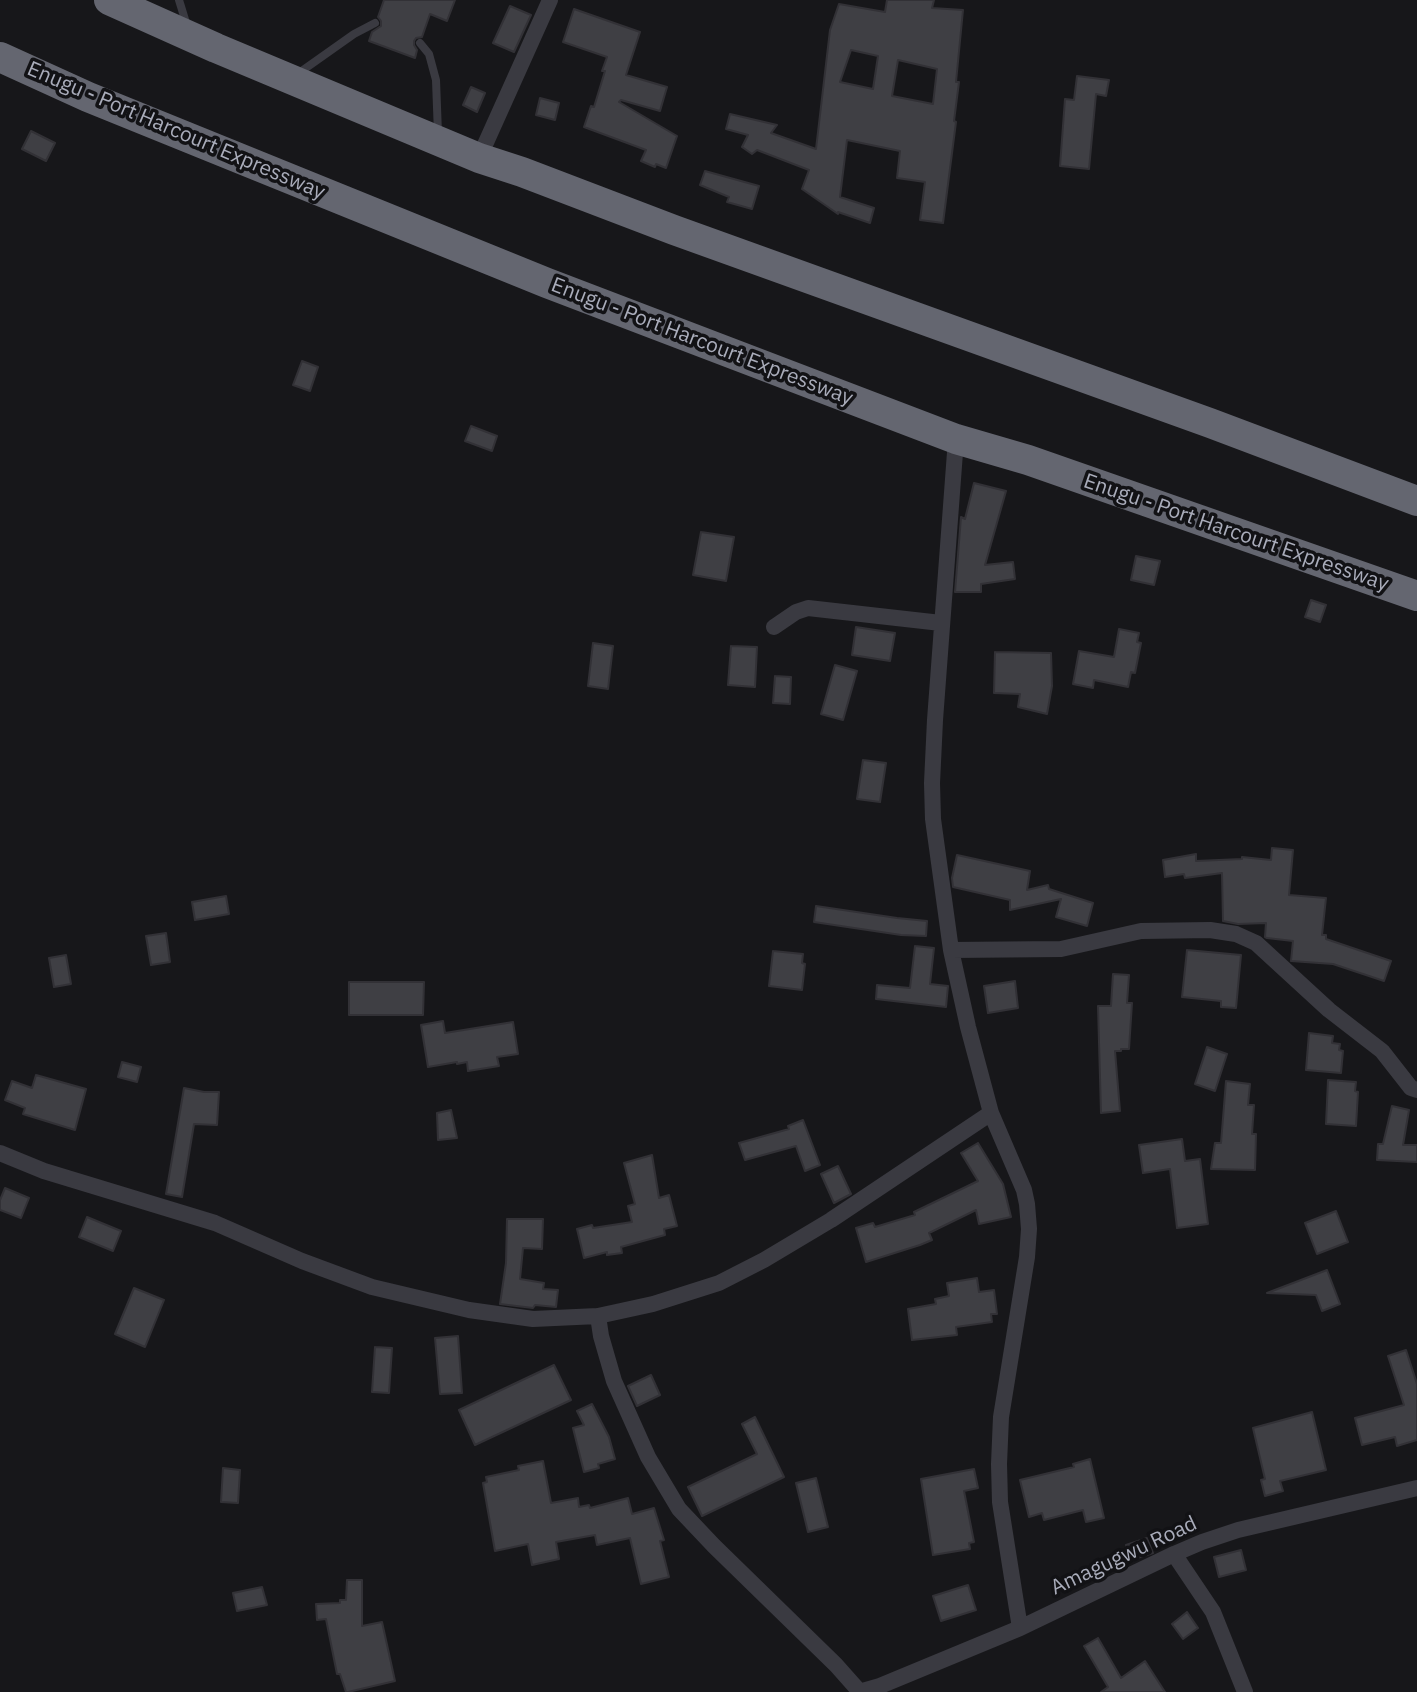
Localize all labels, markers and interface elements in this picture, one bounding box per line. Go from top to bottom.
street label: Enugu - Port Harcourt Expressway [23,57,329,205]
street label: Enugu - Port Harcourt Expressway [548,273,856,411]
street label: Enugu - Port Harcourt Expressway [1080,469,1392,597]
street label: Amagugwu Road [1047,1511,1201,1601]

